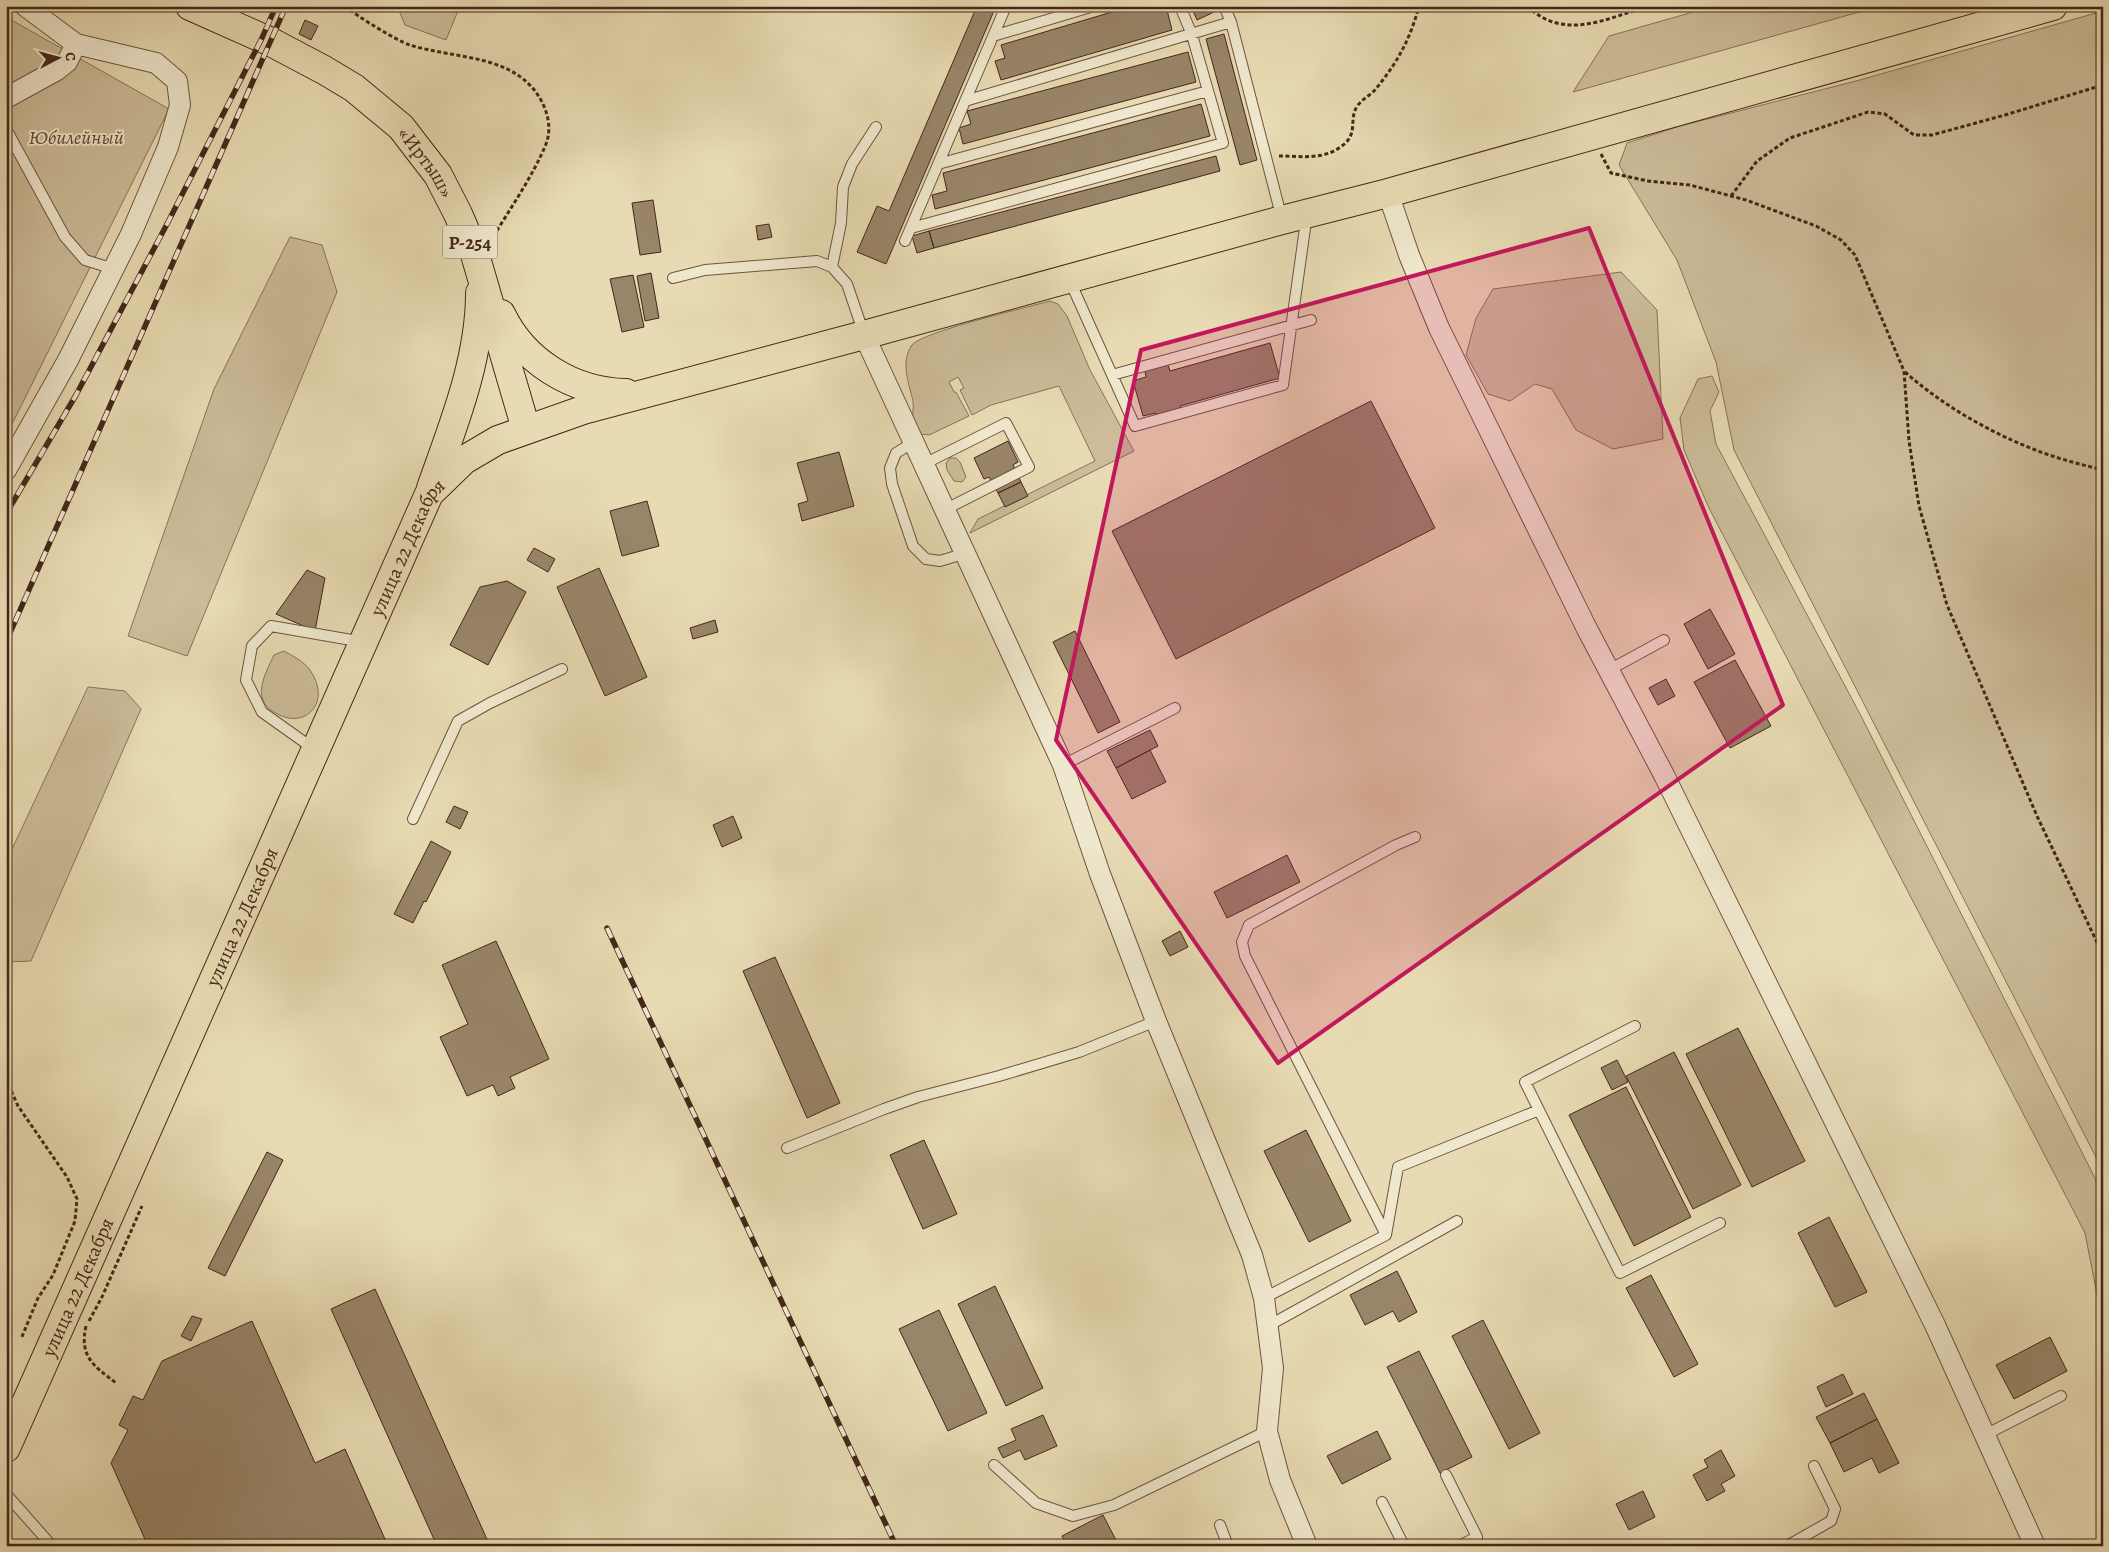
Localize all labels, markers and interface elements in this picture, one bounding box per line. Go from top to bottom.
north arrow [32,32,82,82]
text: С [61,51,80,62]
street label: «Иртыш» [392,121,460,203]
park label: Юбилейный [28,124,124,151]
road number: Р-254 [442,226,498,258]
street label: улица 22 Декабря [363,473,451,622]
street label: улица 22 Декабря [199,843,285,992]
street label: улица 22 Декабря [35,1214,120,1362]

